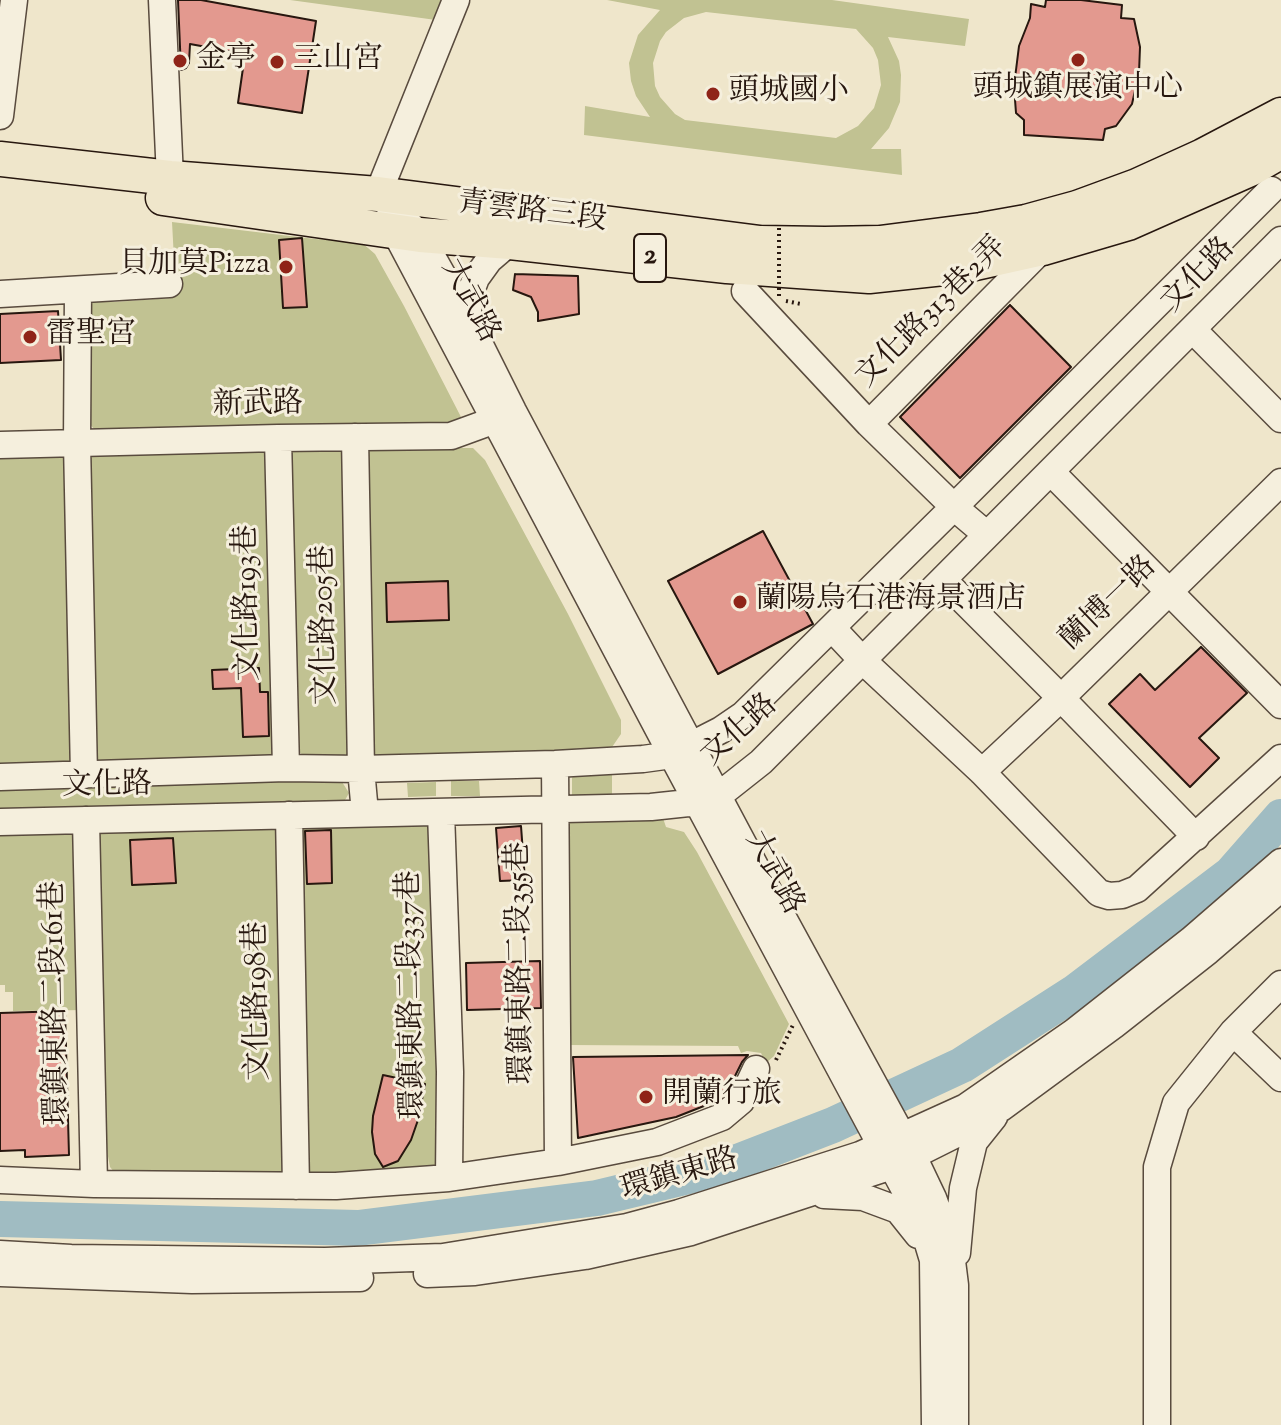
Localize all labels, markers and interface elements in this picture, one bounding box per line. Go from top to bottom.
place label: 金亭 [196,43,256,79]
place label: 三山宮 [293,44,383,80]
marker: 頭城鎮展演中心 [1069,51,1087,69]
marker: 金亭 [171,52,189,70]
marker: 三山宮 [268,53,286,71]
place label: 頭城鎮展演中心 [973,73,1183,109]
place label: 頭城國小 [729,76,849,112]
marker: 頭城國小 [704,85,722,103]
street label: 青雲路三段 [455,187,609,241]
street label: 文化路313巷2弄 [850,231,1016,397]
street label: 文化路 [1156,232,1244,322]
road number: 2 [634,234,666,282]
place label: 貝加莫Pizza [118,249,270,285]
street label: 大武路 [431,254,505,350]
marker: 貝加莫Pizza [277,258,295,276]
place label: 雷聖宮 [46,319,136,355]
marker: 雷聖宮 [21,328,39,346]
street label: 新武路 [213,388,303,426]
street label: 文化路193巷 [231,524,269,682]
street label: 文化路205巷 [308,545,346,705]
street label: 蘭博一路 [1054,550,1166,660]
place label: 蘭陽烏石港海景酒店 [756,584,1026,620]
marker: 蘭陽烏石港海景酒店 [731,593,749,611]
street label: 文化路 [696,689,786,775]
street label: 文化路 [62,769,152,807]
street label: 大武路 [735,826,809,922]
street label: 環鎮東路二段355巷 [503,841,543,1085]
street label: 環鎮東路二段337巷 [394,870,434,1120]
street label: 環鎮東路二段161巷 [38,880,78,1126]
street label: 文化路198巷 [241,921,279,1081]
place label: 開蘭行旅 [662,1079,782,1115]
marker: 開蘭行旅 [637,1088,655,1106]
street label: 環鎮東路 [617,1143,743,1211]

